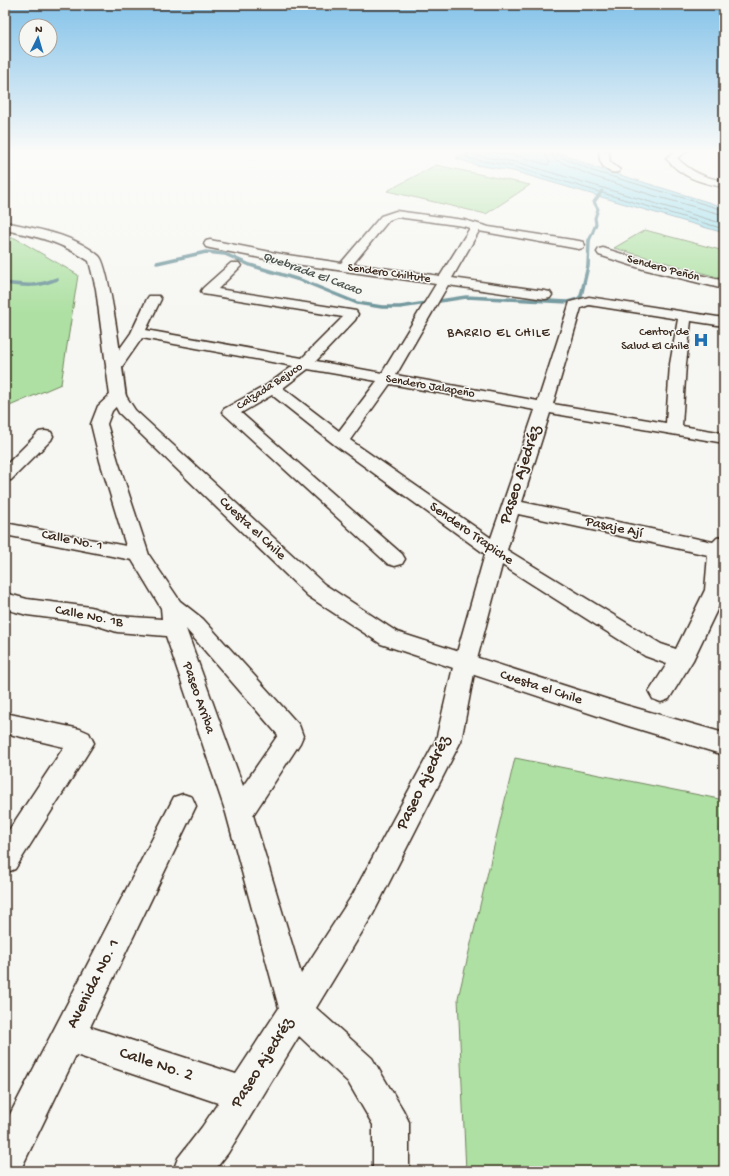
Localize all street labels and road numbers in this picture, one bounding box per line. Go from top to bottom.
street label: Sendero Peñón [625,253,701,285]
street label: Sendero Chiltute [347,261,432,287]
street label: Calzada Bejuco [234,360,306,414]
street label: Sendero Jalapeño [384,372,476,402]
street label: Paseo Ajedréz [495,423,547,528]
street label: Cuesta el Chile [215,494,290,565]
street label: Sendero Trapiche [426,499,517,570]
street label: Pasaje Ají [583,513,645,543]
street label: Calle No. 1 [40,527,104,555]
street label: Calle No. 1B [54,602,125,632]
street label: Paseo Arriba [177,659,219,737]
street label: Cuesta el Chile [498,667,585,710]
street label: Paseo Ajedréz [392,732,456,834]
street label: Avenida No. 1 [63,936,125,1032]
street label: Paseo Ajedréz [227,1014,299,1113]
street label: Calle No. 2 [117,1044,195,1086]

